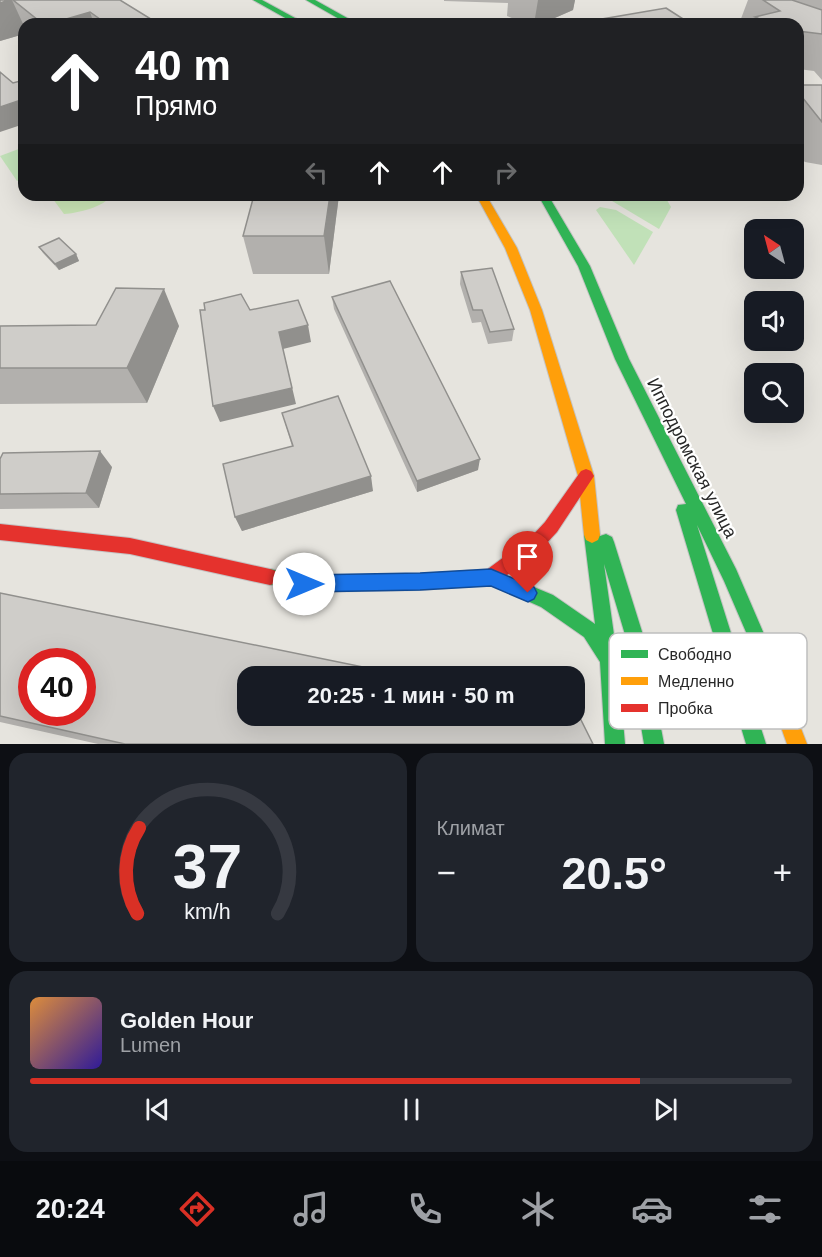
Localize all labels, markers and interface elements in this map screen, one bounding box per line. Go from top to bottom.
icon: ahead [36,42,114,120]
text: 40 m [135,42,231,89]
text: Прямо [135,91,217,121]
icon: left [300,156,333,189]
icon: ahead [363,156,396,189]
icon: ahead [426,156,459,189]
icon: right [489,156,522,189]
north arrow [744,219,804,279]
map controls [744,219,804,423]
button: sound [744,291,804,351]
button: search [744,363,804,423]
street label: Ипподромская улица [643,375,741,542]
pin [502,531,553,593]
icon: arrive [511,540,544,573]
position arrow [272,552,336,616]
legend [609,633,807,729]
text: Свободно [658,646,732,663]
speed limit sign: 40 [18,648,96,726]
text: Медленно [658,673,734,690]
text: 20:25 · 1 мин · 50 m [308,683,514,708]
text: Пробка [658,700,713,717]
text: Климат [437,817,505,839]
text: 37 [173,832,242,901]
text: 20.5° [561,848,667,899]
text: − [437,854,456,891]
text: + [773,854,792,891]
text: km/h [185,901,231,925]
text: Golden Hour [120,1008,253,1033]
text: Lumen [120,1034,181,1056]
icon: previous [141,1093,174,1126]
icon: pause [395,1093,428,1126]
icon: next [649,1093,682,1126]
icon: directions [176,1188,218,1230]
icon: music [290,1188,332,1230]
icon: phone [404,1188,446,1230]
icon: climate [517,1188,559,1230]
icon: car [631,1188,673,1230]
icon: filters [744,1188,786,1230]
text: 20:24 [36,1194,105,1224]

